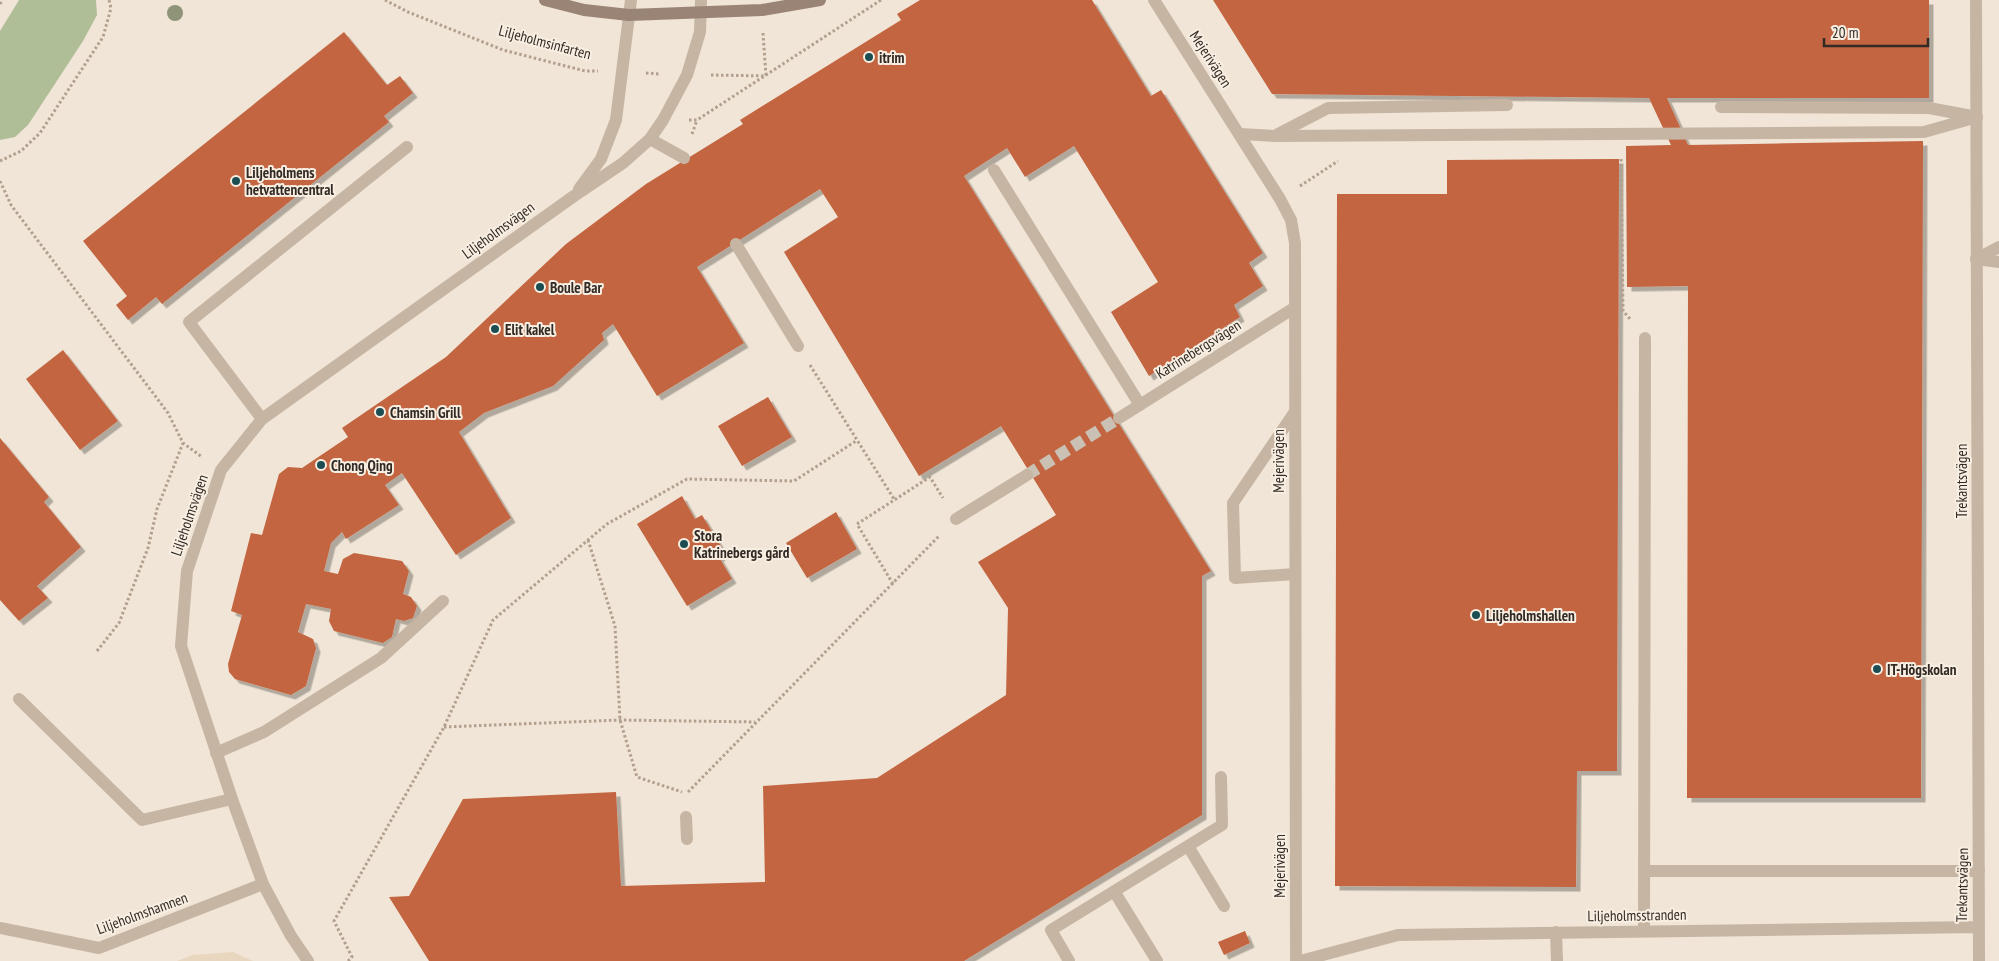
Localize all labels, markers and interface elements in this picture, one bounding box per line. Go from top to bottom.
scale bar [1824,15,1928,47]
street label: Liljeholmsinfarten [497,21,593,63]
text: 20 m [1832,23,1858,42]
street label: Mejerivägen [1186,27,1236,91]
place label: itrim [879,48,905,67]
marker: itrim [863,51,875,63]
place label: Liljeholmens hetvattencentral [246,163,334,199]
marker: Liljeholmens hetvattencentral [230,175,242,187]
street label: Liljeholmsvägen [458,197,538,263]
place label: Boule Bar [550,278,602,297]
marker: Boule Bar [534,281,546,293]
street label: Katrinebergsvägen [1152,315,1244,383]
place label: Elit kakel [505,320,555,339]
marker: Elit kakel [489,323,501,335]
place label: Chamsin Grill [390,403,461,422]
marker: Chamsin Grill [374,406,386,418]
street label: Mejerivägen [1269,429,1288,493]
street label: Trekantsvägen [1952,444,1971,518]
place label: Chong Qing [331,456,393,475]
marker: Chong Qing [315,459,327,471]
street label: Liljeholmsvägen [166,472,212,558]
place label: Stora Katrinebergs gård [694,526,790,562]
marker: Stora Katrinebergs gård [678,538,690,550]
place label: Liljeholmshallen [1486,606,1575,625]
marker: Liljeholmshallen [1470,609,1482,621]
place label: IT-Högskolan [1887,660,1957,679]
marker: IT-Högskolan [1871,663,1883,675]
street label: Mejerivägen [1270,834,1289,898]
street label: Trekantsvägen [1952,848,1972,922]
street label: Liljeholmshamnen [94,888,190,938]
street label: Liljeholmsstranden [1587,905,1687,925]

